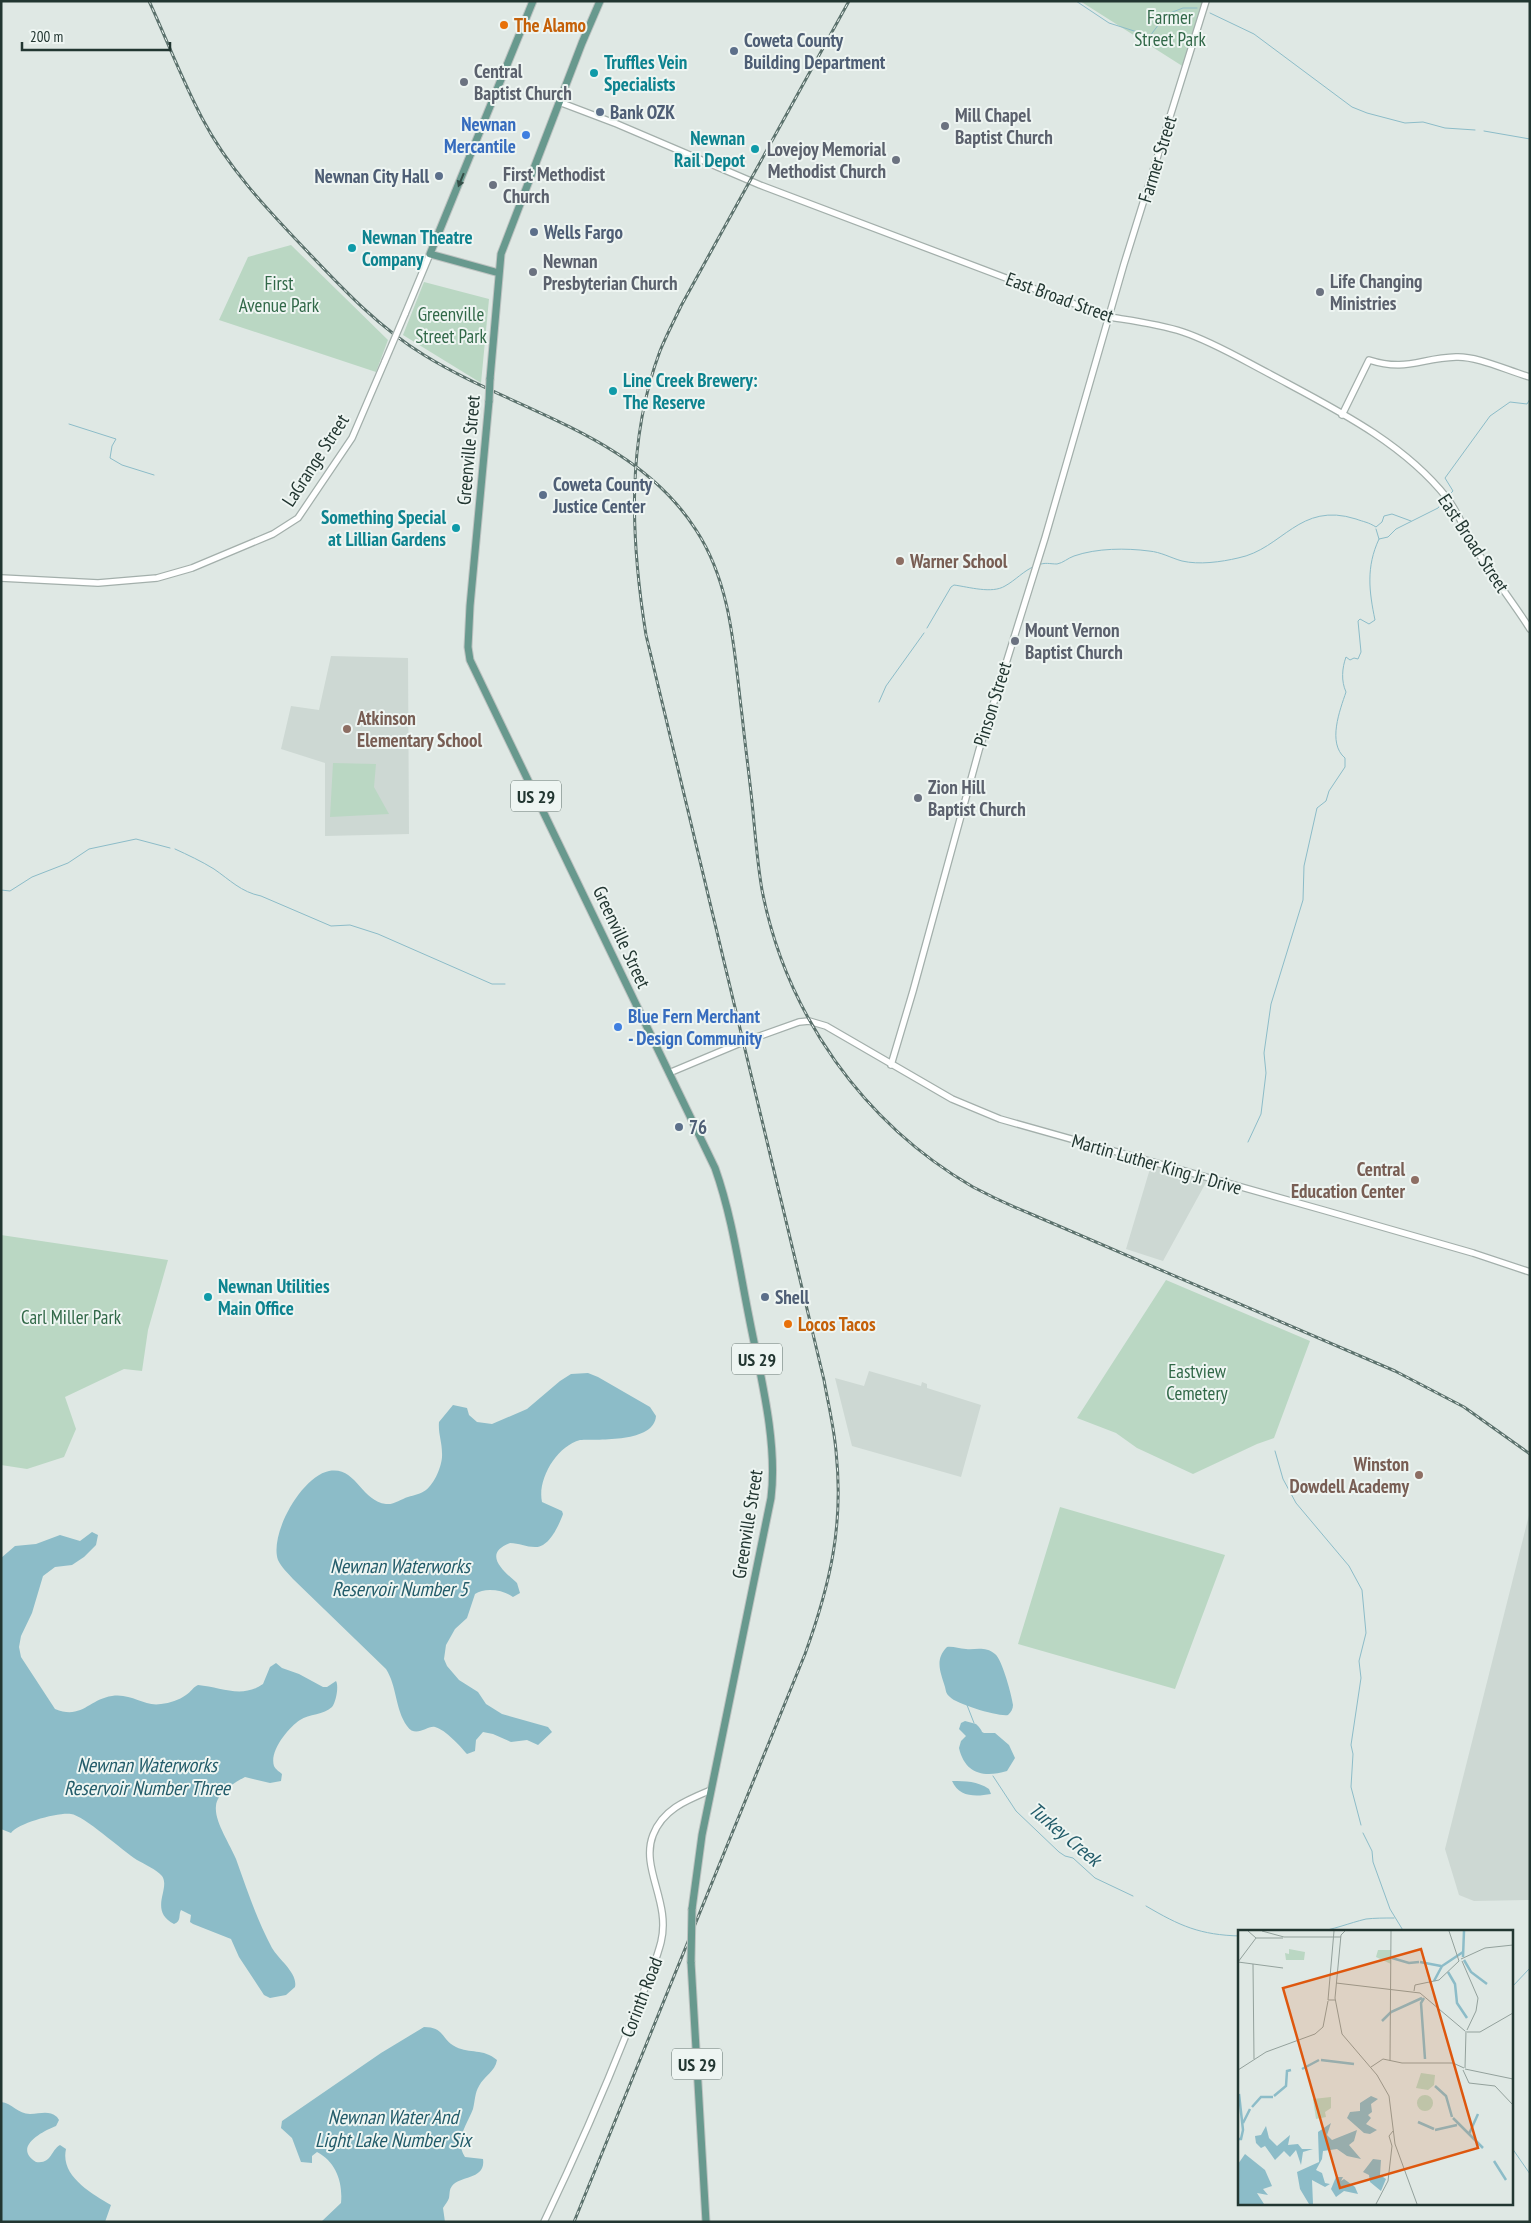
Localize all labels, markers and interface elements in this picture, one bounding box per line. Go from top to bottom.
park label: Farmer Street Park [1134,5,1206,51]
place label: The Alamo [514,13,586,37]
marker: The Alamo [498,19,510,31]
scale bar [22,20,170,52]
text: 200 m [30,27,63,46]
place label: Coweta County Building Department [744,28,886,74]
marker: Coweta County Building Department [728,45,740,57]
place label: Truffles Vein Specialists [604,50,687,96]
place label: Central Baptist Church [474,59,572,105]
marker: Truffles Vein Specialists [588,67,600,79]
marker: Central Baptist Church [458,76,470,88]
place label: Bank OZK [610,100,675,124]
place label: Mill Chapel Baptist Church [955,103,1053,149]
marker: Bank OZK [594,106,606,118]
place label: Newnan Mercantile [444,112,516,158]
street label: Farmer Street [1132,112,1182,205]
marker: Mill Chapel Baptist Church [939,120,951,132]
place label: Newnan Rail Depot [674,126,745,172]
marker: Newnan Mercantile [520,129,532,141]
place label: Lovejoy Memorial Methodist Church [767,137,886,183]
marker: Newnan Rail Depot [749,143,761,155]
marker: Lovejoy Memorial Methodist Church [890,154,902,166]
place label: First Methodist Church [503,162,606,208]
place label: Newnan City Hall [314,164,429,188]
marker: Newnan City Hall [433,170,445,182]
one-way arrow [456,173,464,187]
marker: First Methodist Church [487,179,499,191]
place label: Wells Fargo [543,220,623,244]
place label: Newnan Theatre Company [362,225,473,271]
marker: Wells Fargo [528,226,540,238]
marker: Newnan Theatre Company [346,242,358,254]
place label: Newnan Presbyterian Church [543,249,678,295]
marker: Newnan Presbyterian Church [527,266,539,278]
street label: East Broad Street [1003,266,1118,328]
place label: Life Changing Ministries [1330,269,1422,315]
park label: First Avenue Park [239,271,320,317]
marker: Life Changing Ministries [1314,286,1326,298]
park label: Greenville Street Park [415,302,487,348]
place label: Line Creek Brewery: The Reserve [623,368,758,414]
marker: Line Creek Brewery: The Reserve [607,385,619,397]
street label: Greenville Street [451,393,485,506]
street label: LaGrange Street [276,409,354,511]
place label: Coweta County Justice Center [552,472,653,518]
marker: Coweta County Justice Center [537,489,549,501]
street label: East Broad Street [1433,489,1515,598]
place label: Something Special at Lillian Gardens [321,505,446,551]
marker: Something Special at Lillian Gardens [450,522,462,534]
place label: Warner School [909,549,1008,573]
marker: Warner School [894,555,906,567]
place label: Mount Vernon Baptist Church [1025,618,1123,664]
marker: Mount Vernon Baptist Church [1009,635,1021,647]
street label: Pinson Street [968,658,1016,749]
place label: Atkinson Elementary School [356,706,482,752]
marker: Atkinson Elementary School [341,723,353,735]
place label: Zion Hill Baptist Church [928,775,1026,821]
road number: US 29 [511,780,561,811]
marker: Zion Hill Baptist Church [912,792,924,804]
street label: Greenville Street [588,882,656,993]
place label: Blue Fern Merchant - Design Community [628,1004,762,1050]
marker: Blue Fern Merchant - Design Community [612,1021,624,1033]
place label: 76 [689,1115,707,1139]
marker: 76 [673,1121,685,1133]
street label: Martin Luther King Jr Drive [1069,1128,1245,1200]
place label: Central Education Center [1291,1157,1405,1203]
marker: Central Education Center [1409,1174,1421,1186]
place label: Newnan Utilities Main Office [218,1274,330,1320]
place label: Shell [775,1285,810,1309]
marker: Newnan Utilities Main Office [202,1291,214,1303]
marker: Shell [759,1291,771,1303]
park label: Carl Miller Park [21,1305,122,1329]
place label: Locos Tacos [798,1312,876,1336]
marker: Locos Tacos [782,1318,794,1330]
road number: US 29 [732,1344,782,1375]
park label: Eastview Cemetery [1166,1359,1229,1405]
place label: Winston Dowdell Academy [1290,1452,1409,1498]
street label: Greenville Street [727,1467,768,1580]
marker: Winston Dowdell Academy [1413,1469,1425,1481]
water label: Newnan Waterworks Reservoir Number 5 [330,1553,472,1602]
water label: Newnan Waterworks Reservoir Number Three [64,1752,232,1801]
water label: Turkey Creek [1023,1796,1108,1873]
inset map [1238,1930,1514,2206]
street label: Corinth Road [615,1953,667,2041]
road number: US 29 [672,2048,722,2080]
water label: Newnan Water And Light Lake Number Six [315,2104,474,2153]

